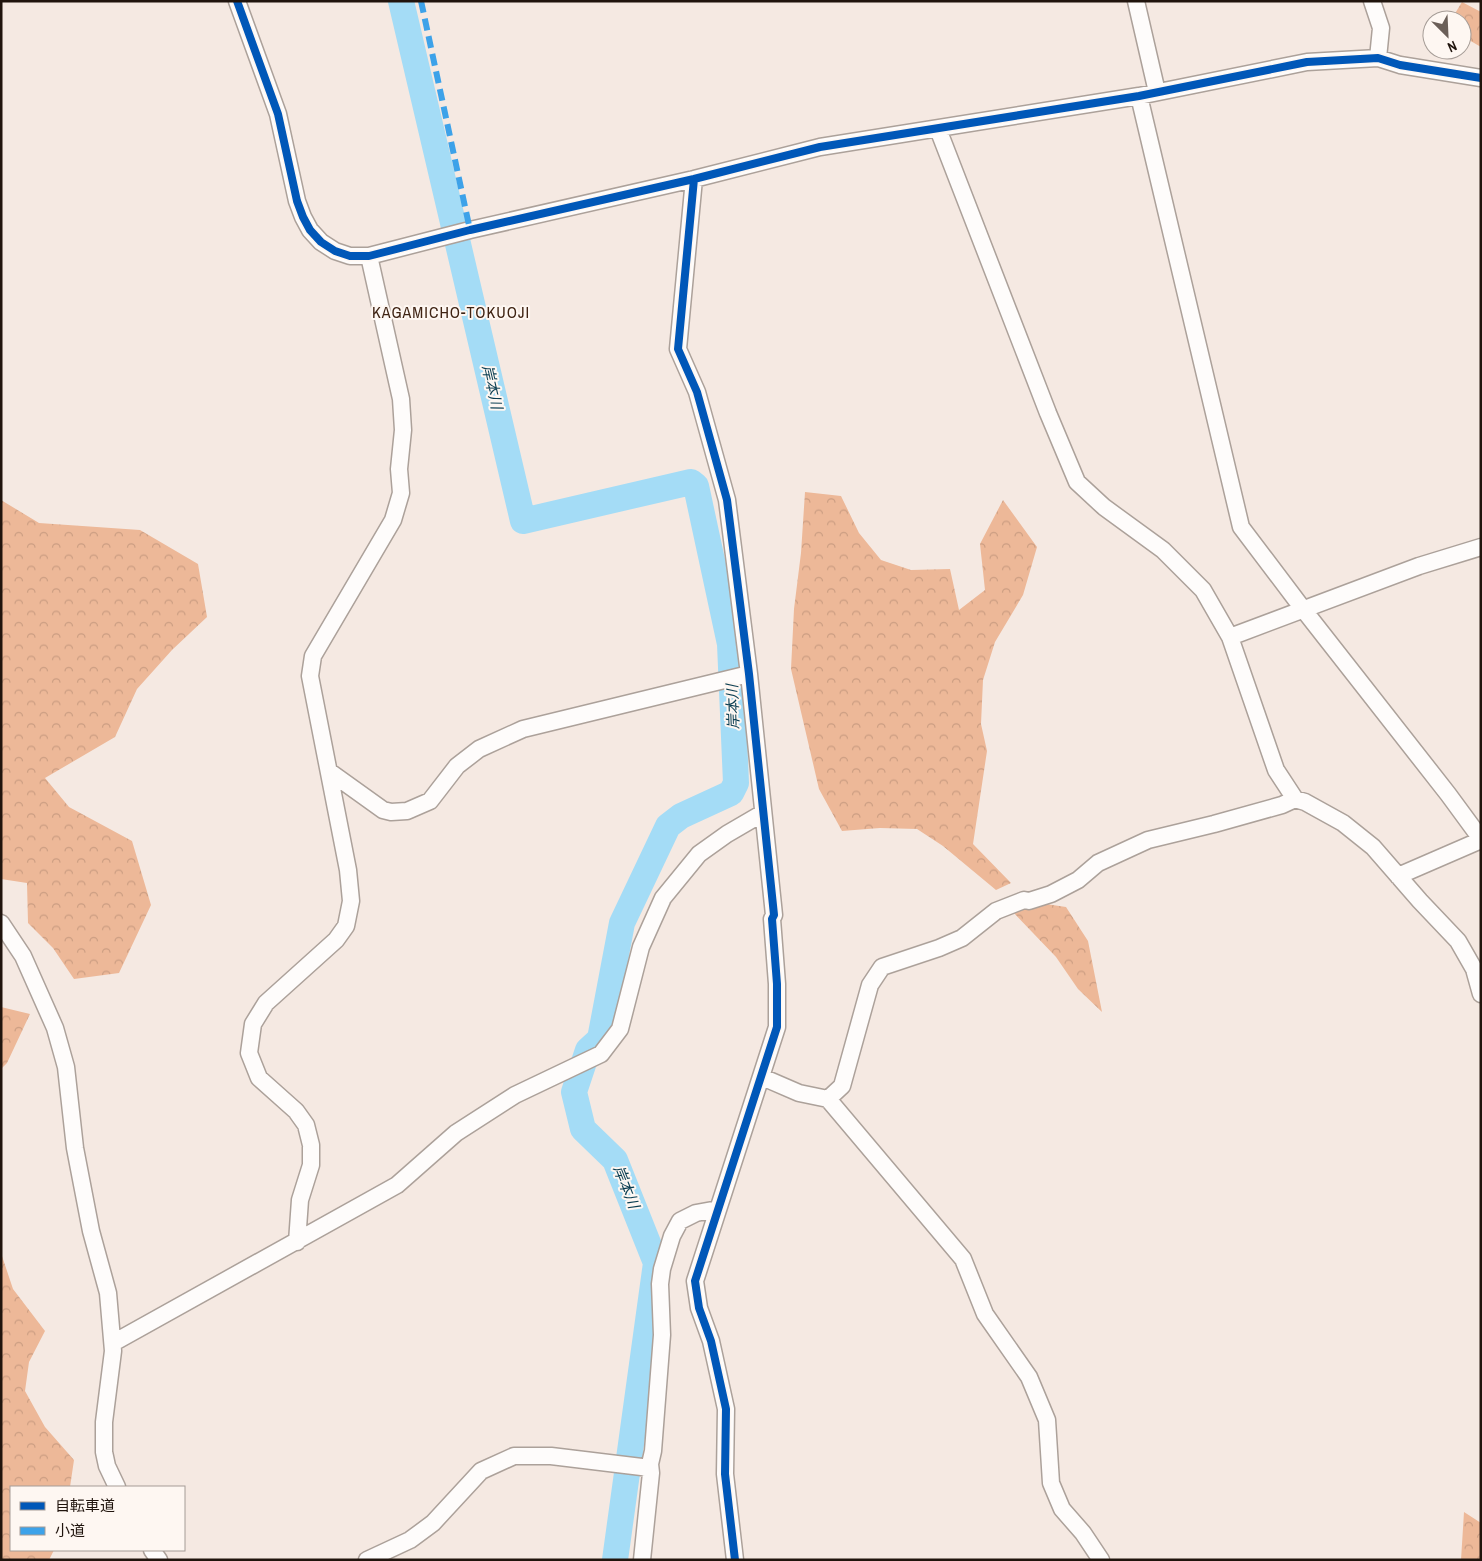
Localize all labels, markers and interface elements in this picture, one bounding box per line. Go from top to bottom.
north arrow [1422,10,1472,60]
text: N [1445,37,1460,57]
district label: KAGAMICHO-TOKUOJI [372,301,530,323]
water label: 岸本川 [477,363,508,413]
water label: 岸本川 [721,682,744,730]
water label: 岸本川 [608,1162,645,1213]
legend [10,1486,185,1551]
text: 自転車道 [55,1495,115,1516]
text: 小道 [55,1520,85,1541]

